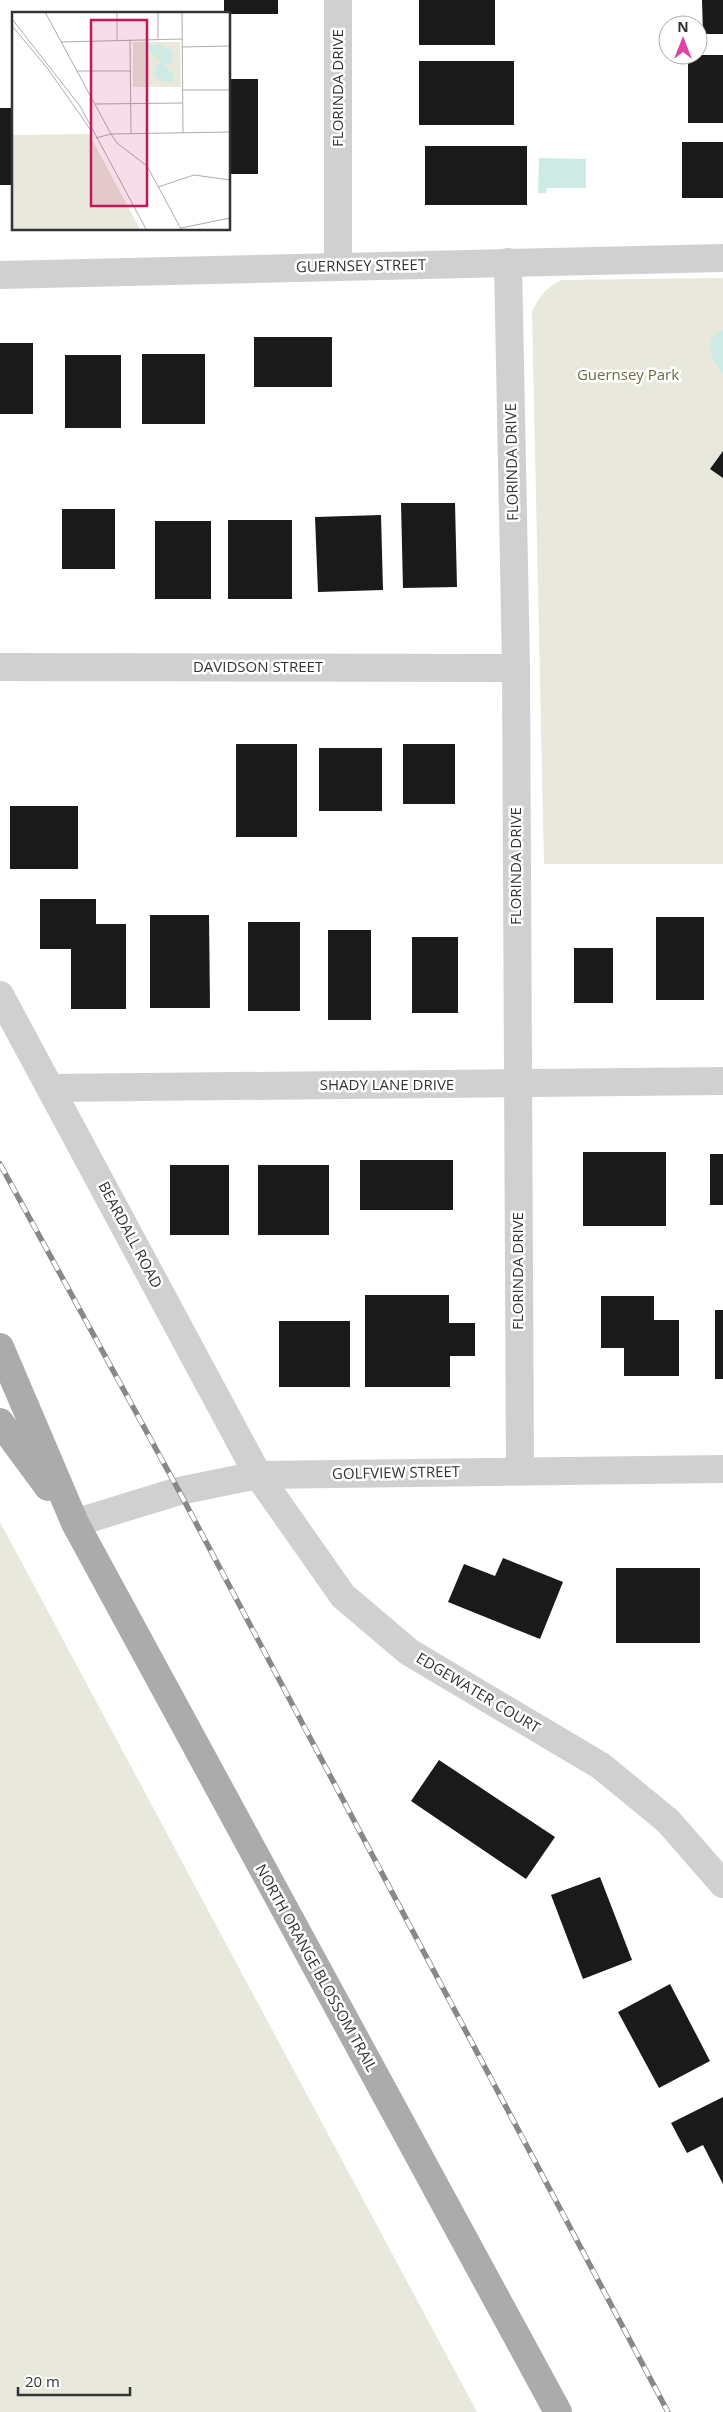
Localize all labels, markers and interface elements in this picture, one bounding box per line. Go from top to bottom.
inset map [12,12,230,230]
north arrow [658,15,708,65]
text: N [677,17,689,36]
street label: FLORINDA DRIVE [327,29,347,147]
street label: GUERNSEY STREET [296,254,427,276]
park label: Guernsey Park [577,364,679,384]
street label: FLORINDA DRIVE [500,403,522,521]
street label: DAVIDSON STREET [193,656,324,676]
street label: FLORINDA DRIVE [505,807,525,925]
street label: SHADY LANE DRIVE [320,1074,454,1094]
street label: BEARDALL ROAD [94,1178,167,1291]
street label: FLORINDA DRIVE [507,1212,527,1330]
street label: GOLFVIEW STREET [332,1461,461,1483]
street label: EDGEWATER COURT [413,1647,545,1737]
street label: NORTH ORANGE BLOSSOM TRAIL [251,1860,382,2075]
scale bar [18,2364,130,2396]
text: 20 m [25,2371,60,2391]

